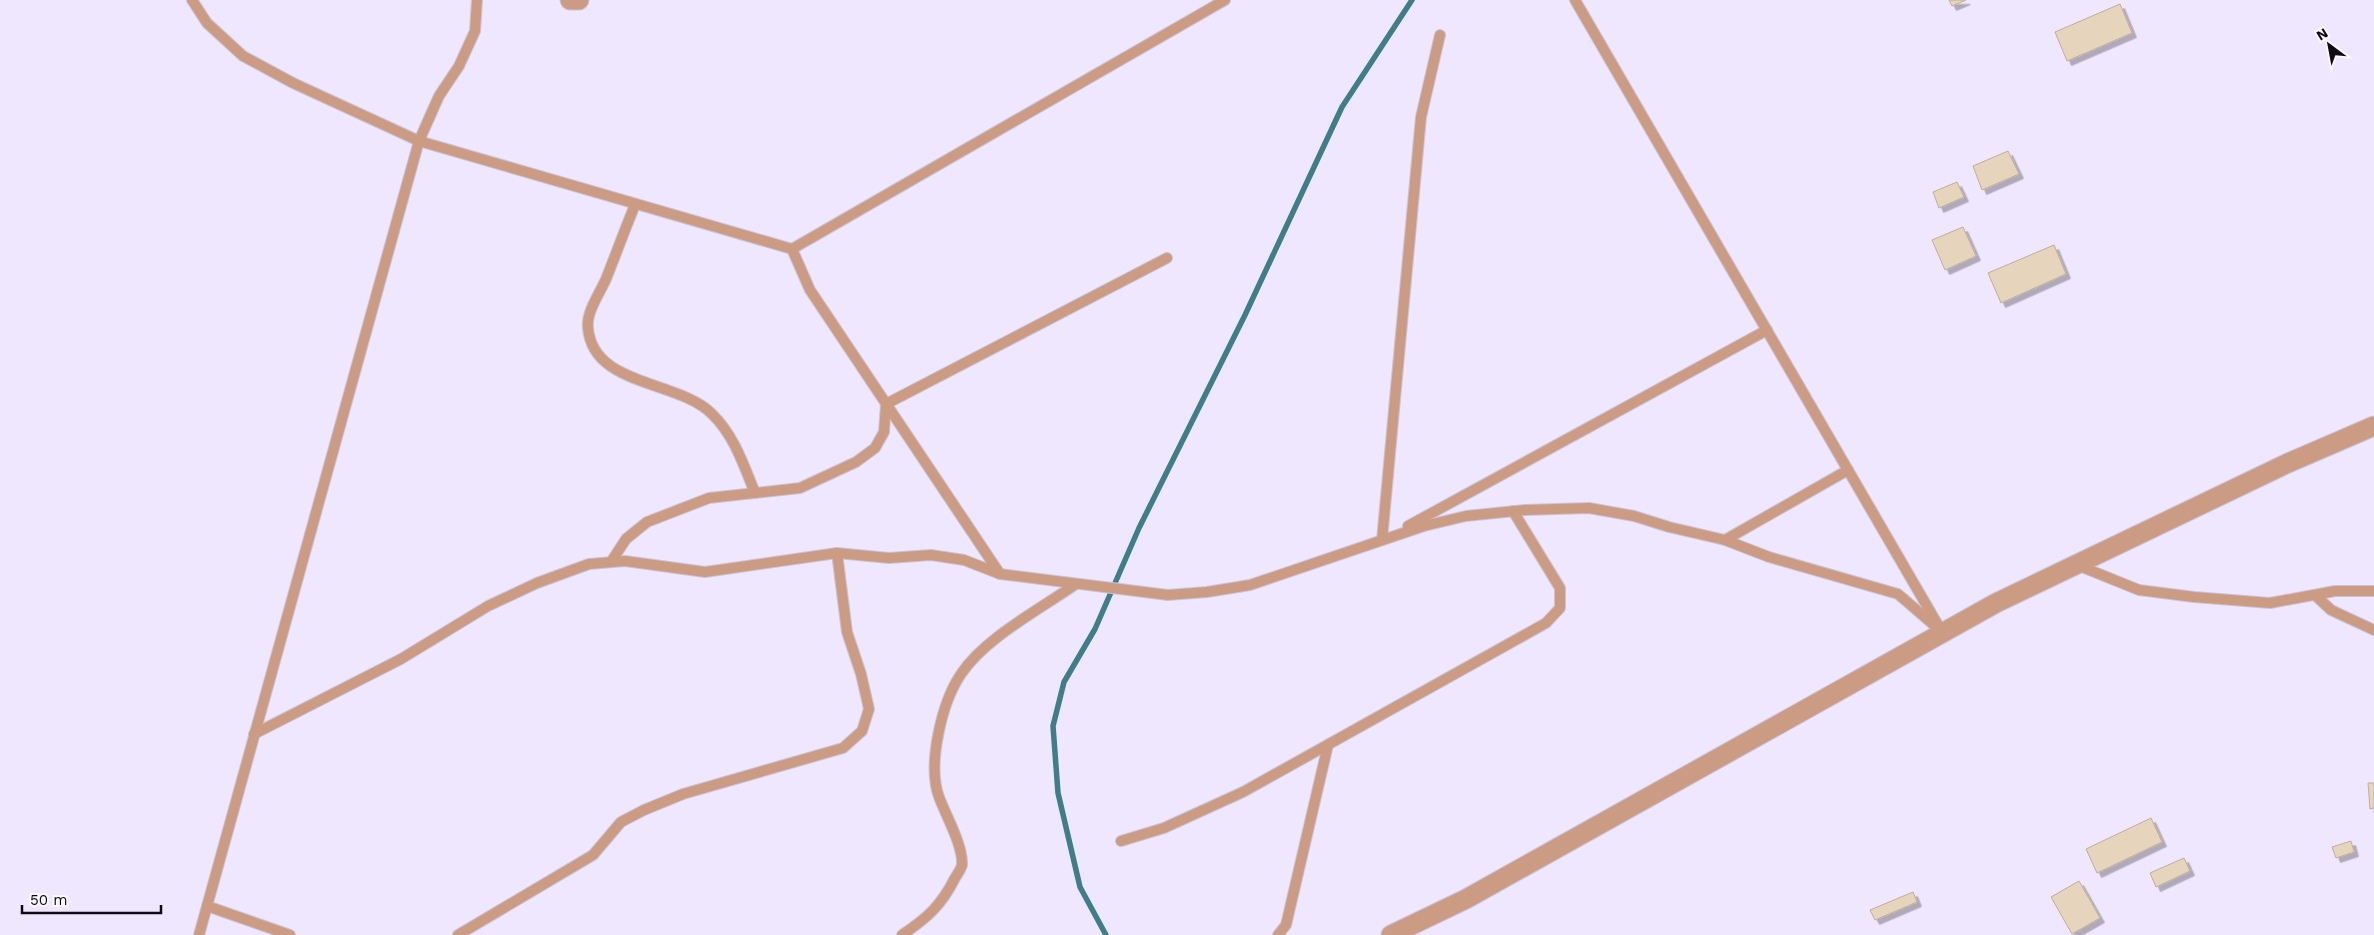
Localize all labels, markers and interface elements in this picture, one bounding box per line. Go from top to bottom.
north arrow [2304,20,2354,70]
text: N [2313,24,2331,44]
scale bar [22,882,161,914]
text: 50 m [30,891,67,909]

